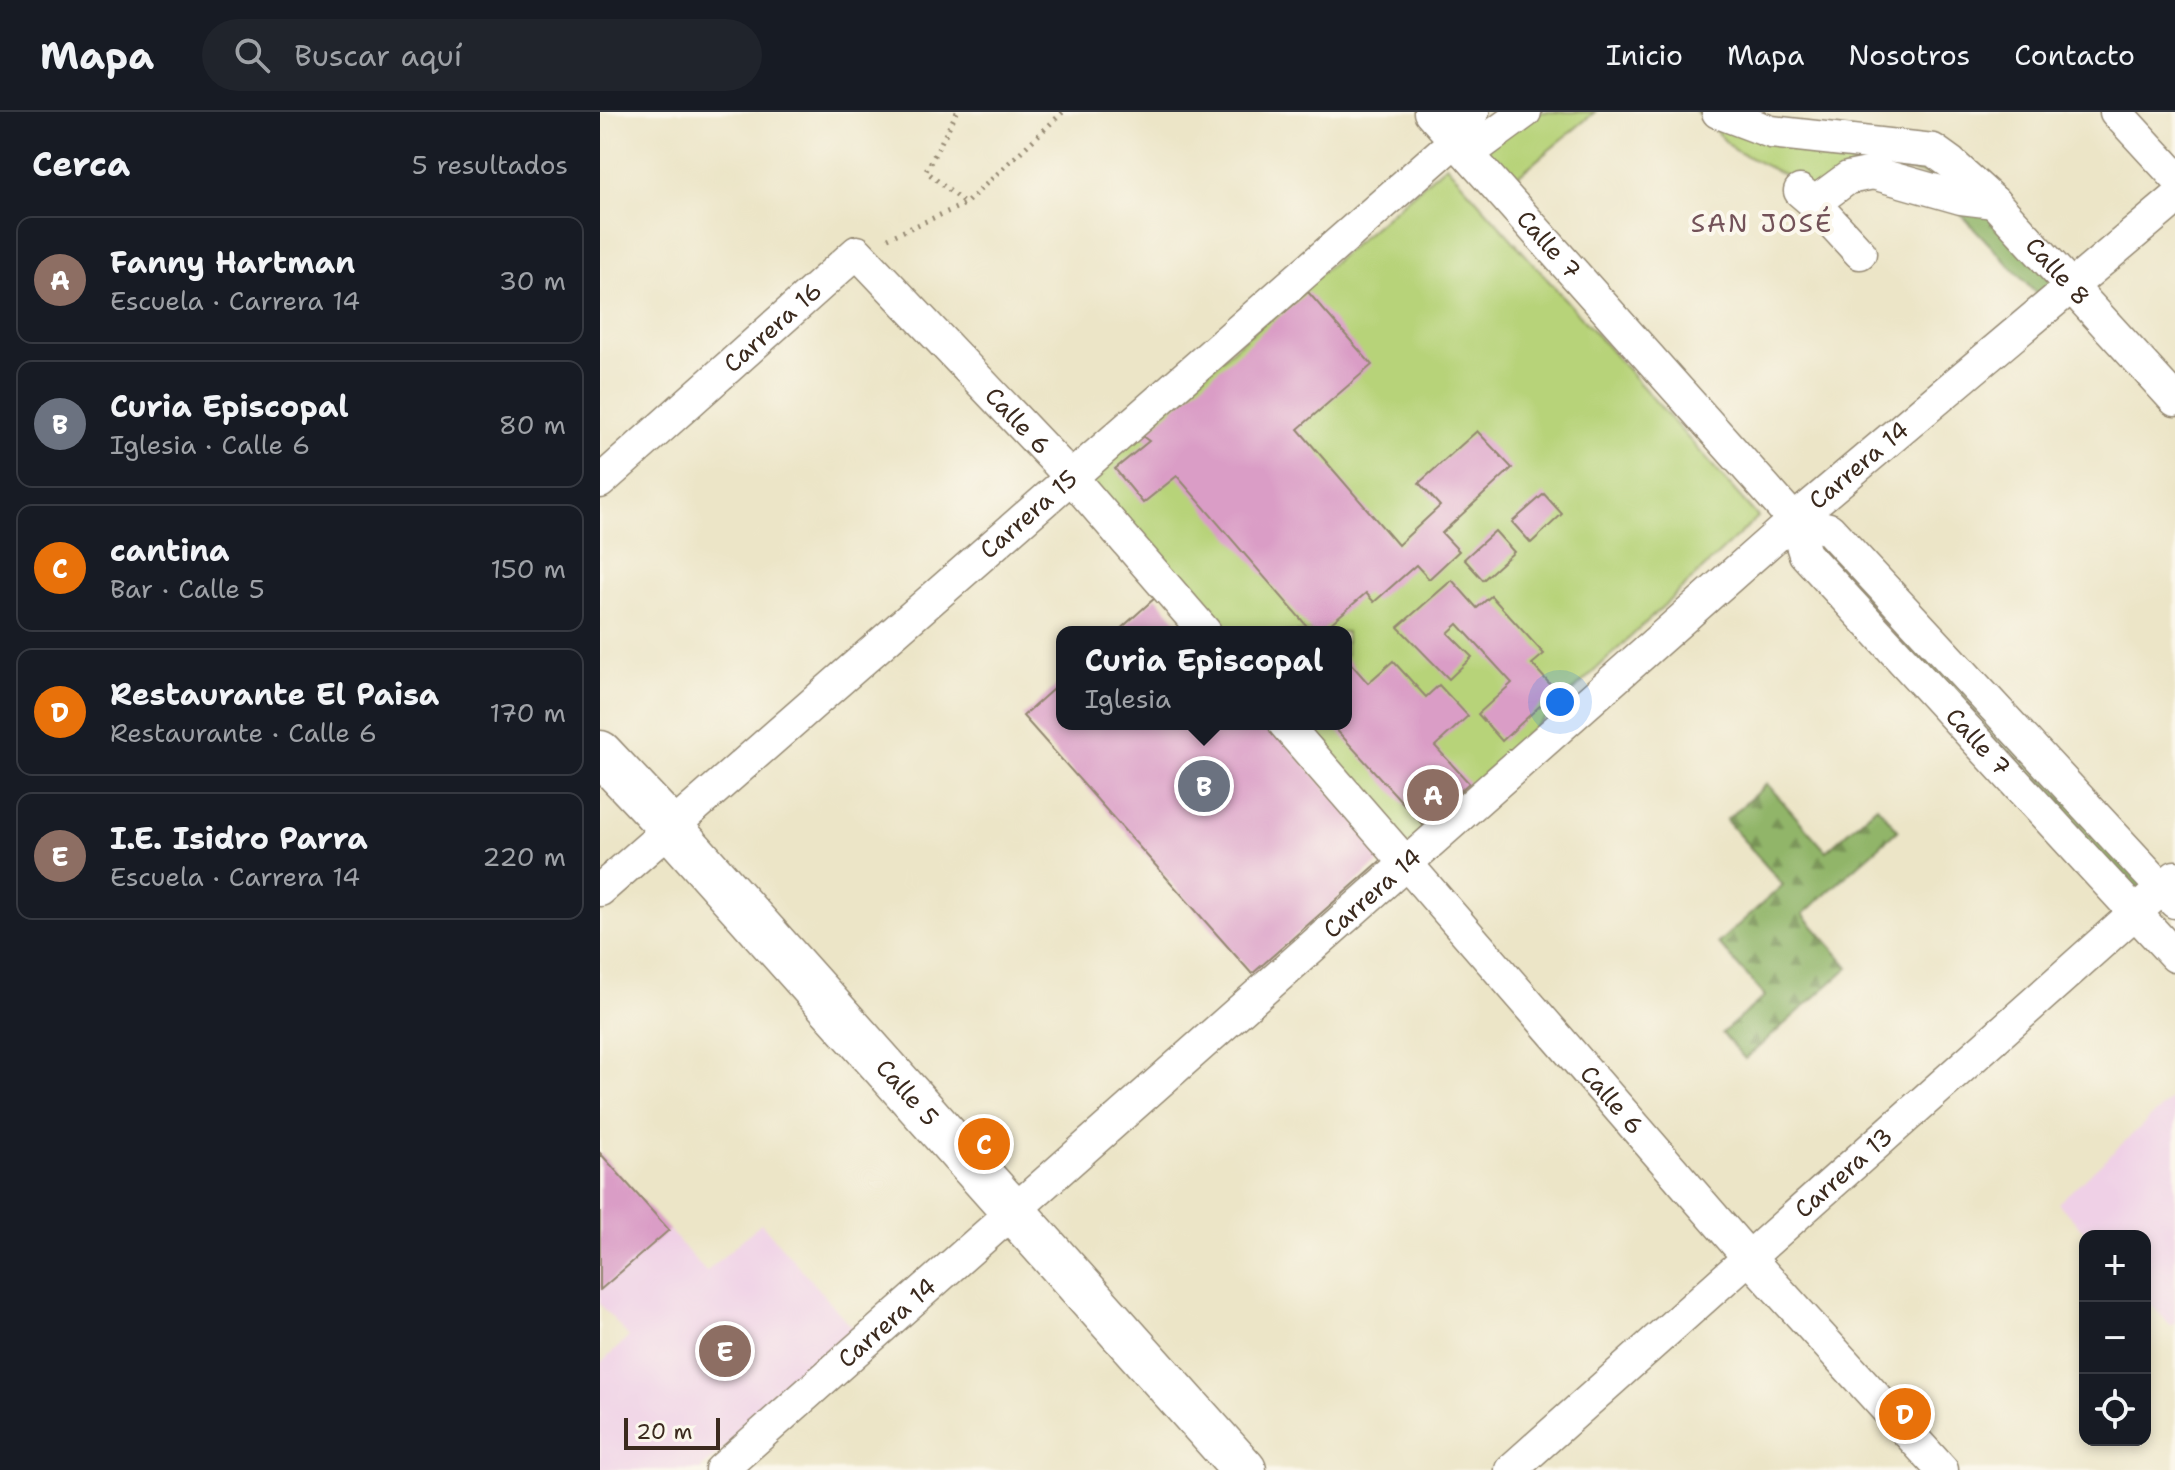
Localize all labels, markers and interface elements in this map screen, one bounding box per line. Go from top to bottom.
search box [202,19,762,91]
text: Mapa [40,30,154,81]
icon: search [230,33,274,77]
text: Buscar aquí [294,35,462,76]
text: Inicio [1606,36,1683,74]
text: Mapa [1727,36,1804,74]
text: Nosotros [1848,36,1970,74]
text: Contacto [2014,36,2135,74]
text: Cerca [32,141,130,187]
text: 5 resultados [412,147,568,182]
street label: Calle 7 [1509,204,1588,286]
district label: SAN JOSÉ [1691,205,1833,240]
street label: Calle 8 [2018,230,2097,313]
text: Fanny Hartman [110,242,355,283]
text: A [50,263,70,298]
text: 30 m [499,263,566,298]
street label: Carrera 16 [717,275,829,380]
text: Escuela · Carrera 14 [110,283,360,318]
street label: Calle 6 [978,380,1058,462]
text: Curia Episcopal [110,386,349,427]
text: B [52,407,68,442]
text: 80 m [499,407,566,442]
street label: Carrera 14 [1802,414,1916,517]
text: Iglesia · Calle 6 [110,427,310,462]
street label: Carrera 15 [973,463,1084,566]
text: cantina [110,530,230,571]
text: C [52,551,68,586]
text: 150 m [490,551,566,586]
text: Bar · Calle 5 [110,571,265,606]
popup [1056,626,1352,730]
text: Curia Episcopal [1085,640,1323,681]
text: Restaurante El Paisa [110,674,439,715]
text: Iglesia [1085,681,1171,716]
your location [1540,682,1580,722]
text: D [51,695,69,730]
text: 170 m [489,695,566,730]
street label: Calle 7 [1938,701,2018,783]
text: Restaurante · Calle 6 [110,715,377,750]
pin: B [1178,756,1230,816]
pin: A [1407,765,1459,825]
text: I.E. Isidro Parra [110,818,368,859]
text: E [51,839,69,874]
text: 220 m [482,839,566,874]
street label: Carrera 14 [1316,841,1428,946]
text: Escuela · Carrera 14 [110,859,360,894]
street label: Calle 5 [869,1052,946,1133]
street label: Calle 6 [1573,1058,1651,1141]
pin: C [958,1114,1010,1174]
street label: Carrera 13 [1788,1121,1900,1225]
map controls [2079,1230,2151,1446]
button: + [2079,1230,2151,1302]
street label: Carrera 14 [831,1271,943,1375]
button: − [2079,1302,2151,1374]
pin: E [699,1321,751,1381]
button: locate [2079,1374,2151,1446]
pin: D [1879,1384,1931,1444]
scale bar [624,1414,720,1450]
text: 20 m [636,1417,693,1446]

